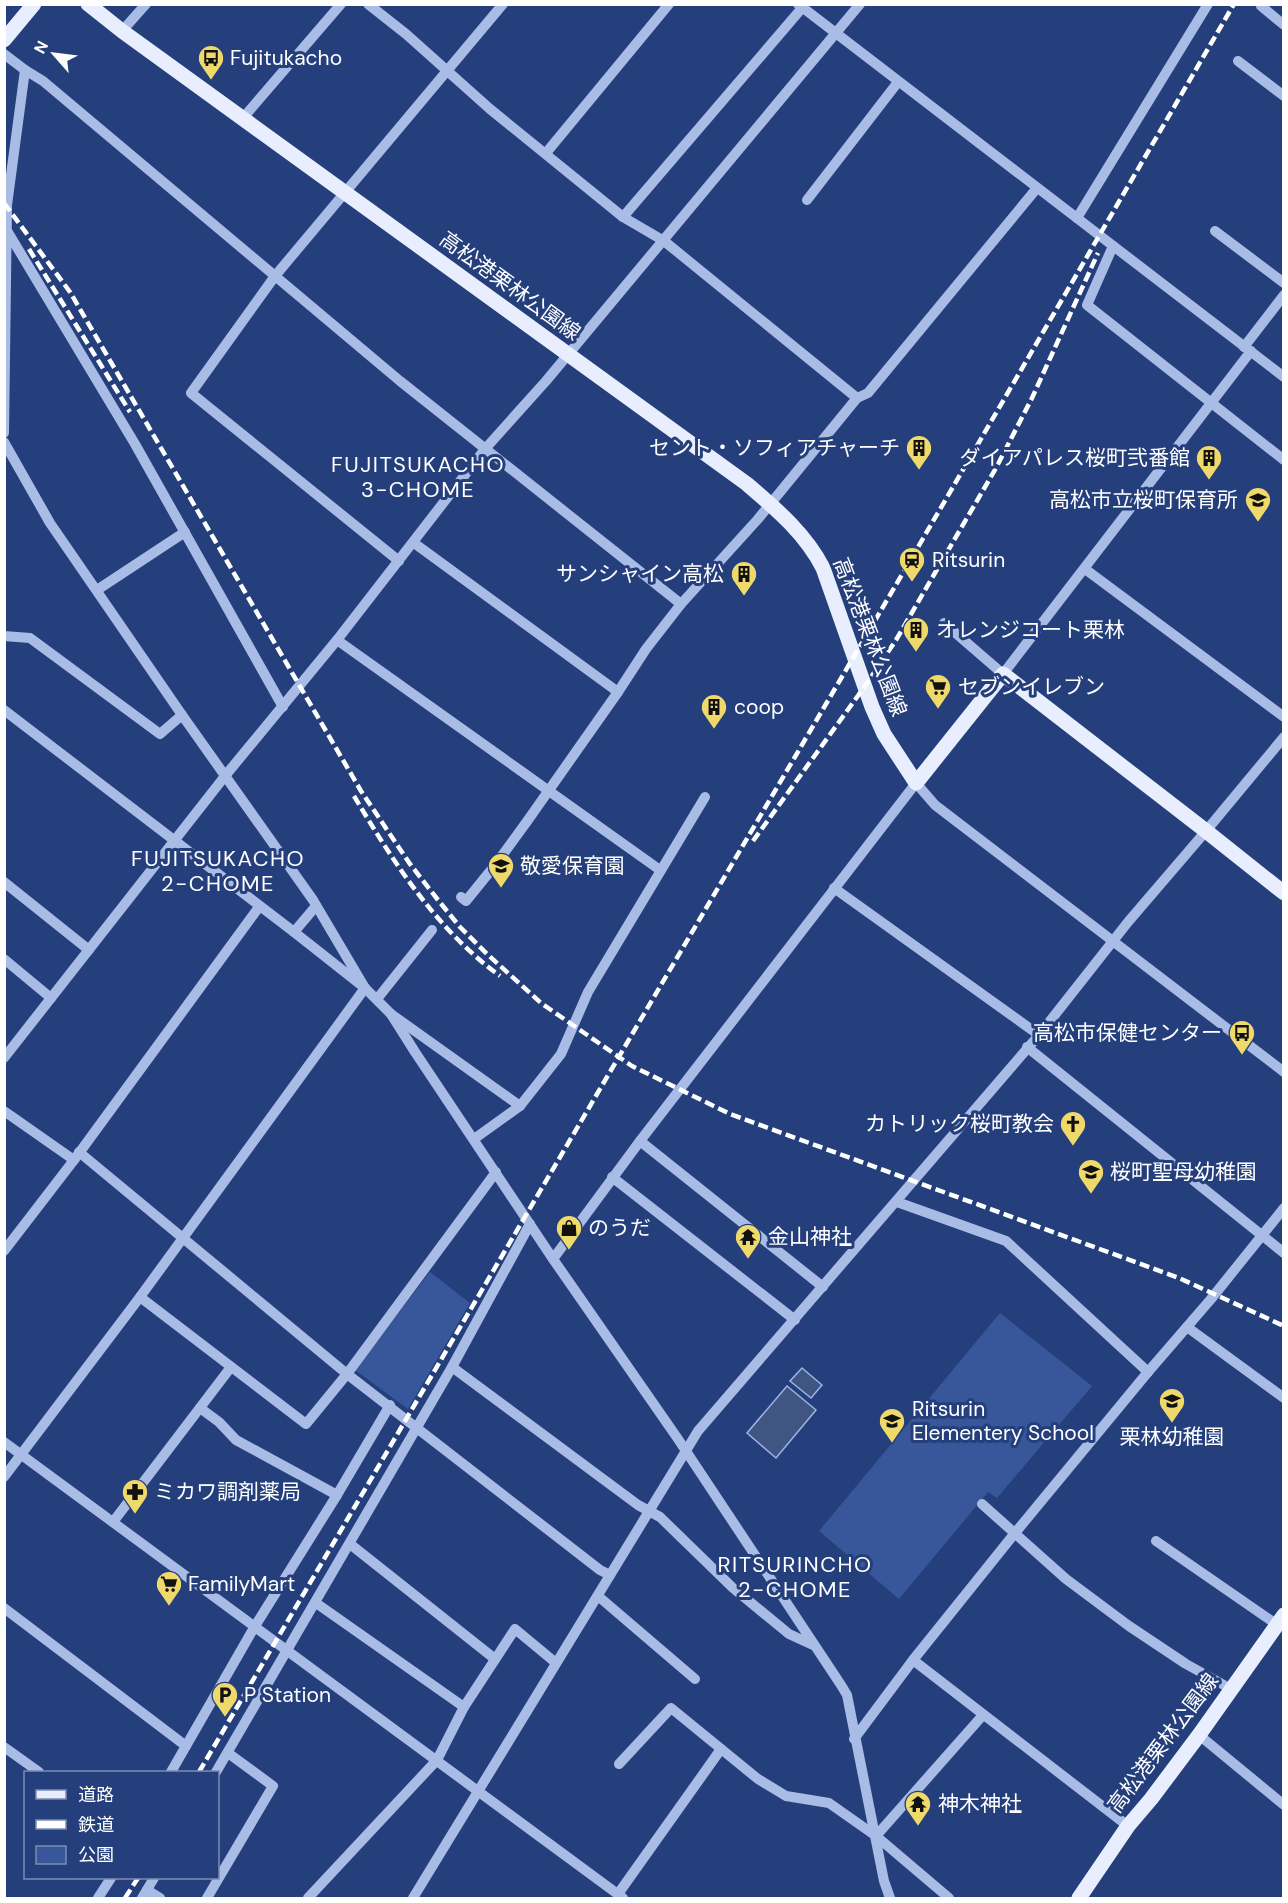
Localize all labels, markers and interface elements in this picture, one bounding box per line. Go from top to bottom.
north arrow [24,24,84,84]
text: N [29,37,53,57]
bus stop icon: Fujitukacho [196,43,226,81]
place label: Fujitukacho [230,44,342,72]
street label: 高松港栗林公園線 [434,225,586,347]
building icon: セント・ソフィアチャーチ [904,433,934,471]
place label: セント・ソフィアチャーチ [649,434,900,462]
building icon: ダイアパレス桜町弐番館 [1194,443,1224,481]
place label: ダイアパレス桜町弐番館 [959,444,1190,472]
district label: FUJITSUKACHO 3-CHOME [331,450,505,504]
school or university icon: 高松市立桜町保育所 [1243,485,1273,523]
place label: 高松市立桜町保育所 [1049,486,1238,514]
station icon: Ritsurin [897,545,927,583]
place label: Ritsurin [932,546,1005,574]
street label: 高松港栗林公園線 [827,554,913,720]
building icon: サンシャイン高松 [729,559,759,597]
place label: サンシャイン高松 [556,560,724,588]
building icon: オレンジコート栗林 [901,615,931,653]
place label: オレンジコート栗林 [936,616,1125,644]
supermarket icon: セブンイレブン [923,672,953,710]
place label: セブンイレブン [958,673,1105,701]
building icon: coop [699,692,729,730]
place label: coop [734,693,784,721]
district label: FUJITSUKACHO 2-CHOME [131,844,305,898]
school or university icon: 敬愛保育園 [486,851,516,889]
place label: 敬愛保育園 [520,852,625,880]
bus stop icon: 高松市保健センター [1227,1018,1257,1056]
place label: 高松市保健センター [1033,1019,1222,1047]
church icon: カトリック桜町教会 [1058,1109,1088,1147]
place label: カトリック桜町教会 [865,1110,1054,1138]
school or university icon: 桜町聖母幼稚園 [1076,1157,1106,1195]
place label: 桜町聖母幼稚園 [1110,1158,1257,1186]
shop icon: のうだ [554,1213,584,1251]
place label: のうだ [588,1214,651,1242]
temple icon: 金山神社 [733,1222,763,1260]
place label: 金山神社 [768,1223,852,1251]
school or university icon: 栗林幼稚園 [1157,1386,1187,1424]
place label: Ritsurin Elementery School [912,1395,1094,1447]
school or university icon: Ritsurin Elementery School [877,1406,907,1444]
place label: 栗林幼稚園 [1120,1423,1225,1451]
pharmacy icon: ミカワ調剤薬局 [120,1477,150,1515]
place label: ミカワ調剤薬局 [154,1478,301,1506]
district label: RITSURINCHO 2-CHOME [717,1550,873,1604]
supermarket icon: FamilyMart [154,1569,184,1607]
place label: FamilyMart [188,1570,295,1598]
street label: 高松港栗林公園線 [1101,1667,1225,1819]
parking icon: P Station [210,1680,240,1718]
place label: P Station [244,1681,331,1709]
legend [24,1771,219,1879]
text: 道路 [78,1783,114,1807]
temple icon: 神木神社 [903,1789,933,1827]
place label: 神木神社 [938,1790,1022,1818]
text: 鉄道 [78,1813,114,1837]
text: 公園 [78,1843,114,1867]

